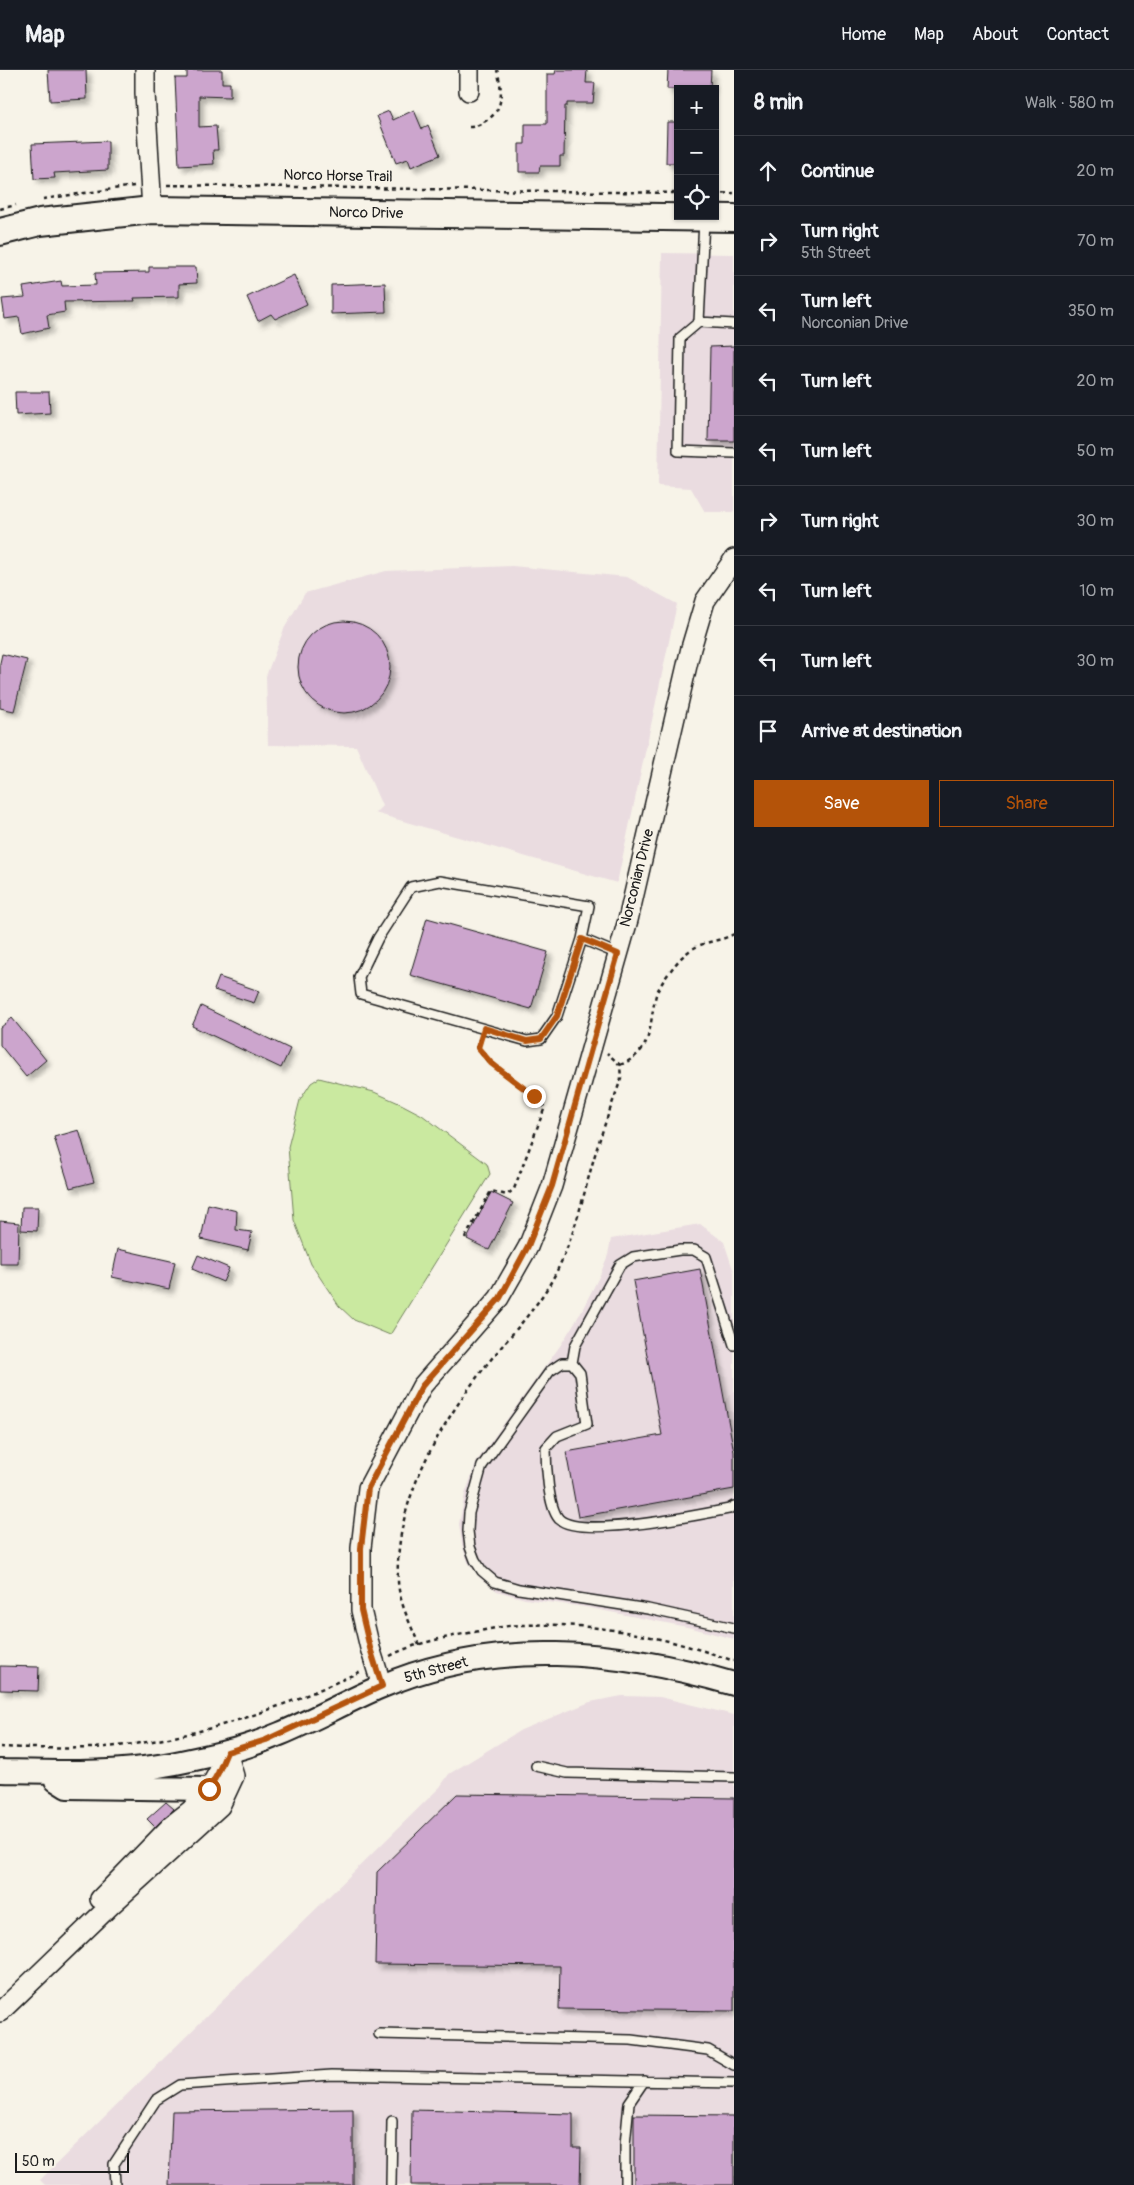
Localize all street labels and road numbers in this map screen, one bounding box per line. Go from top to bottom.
street label: Norco Horse Trail [283,166,393,186]
street label: Norco Drive [329,203,404,223]
street label: Norconian Drive [616,826,659,929]
street label: 5th Street [402,1652,471,1688]

